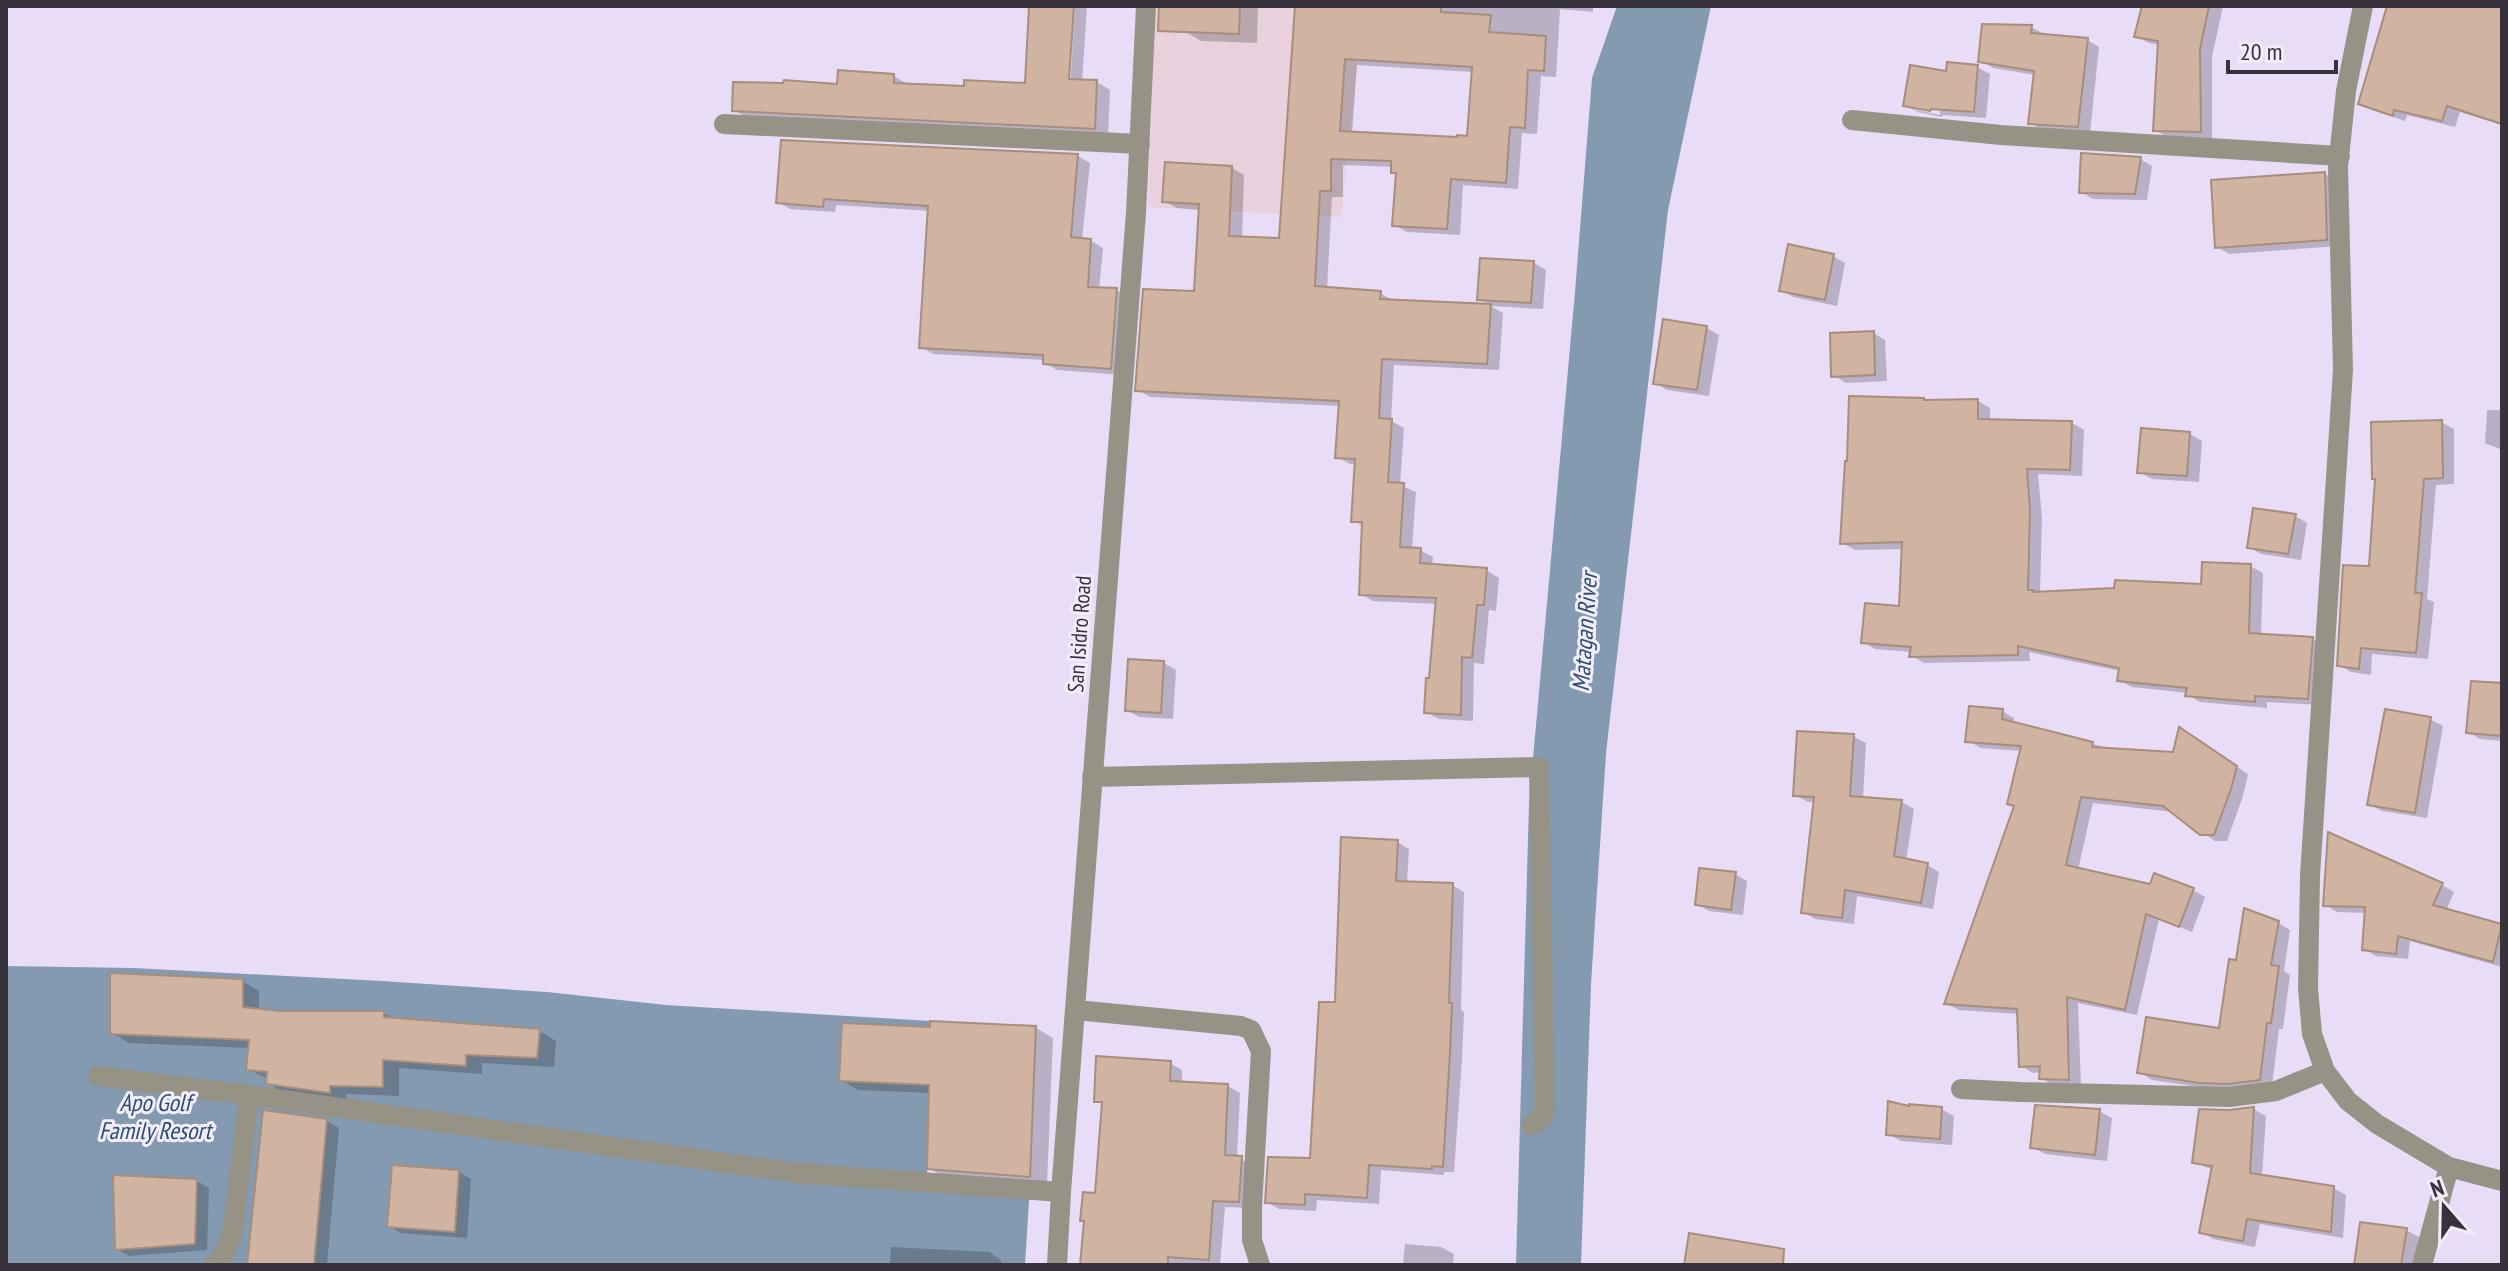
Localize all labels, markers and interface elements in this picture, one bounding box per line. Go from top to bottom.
scale bar [2228,24,2336,74]
text: 20 m [2240,36,2282,67]
water label: Matagan River [1565,568,1604,693]
street label: San Isidro Road [1061,575,1097,693]
water label: Apo Golf Family Resort [99,1087,213,1146]
north arrow [2404,1167,2484,1247]
text: N [2427,1173,2448,1203]

